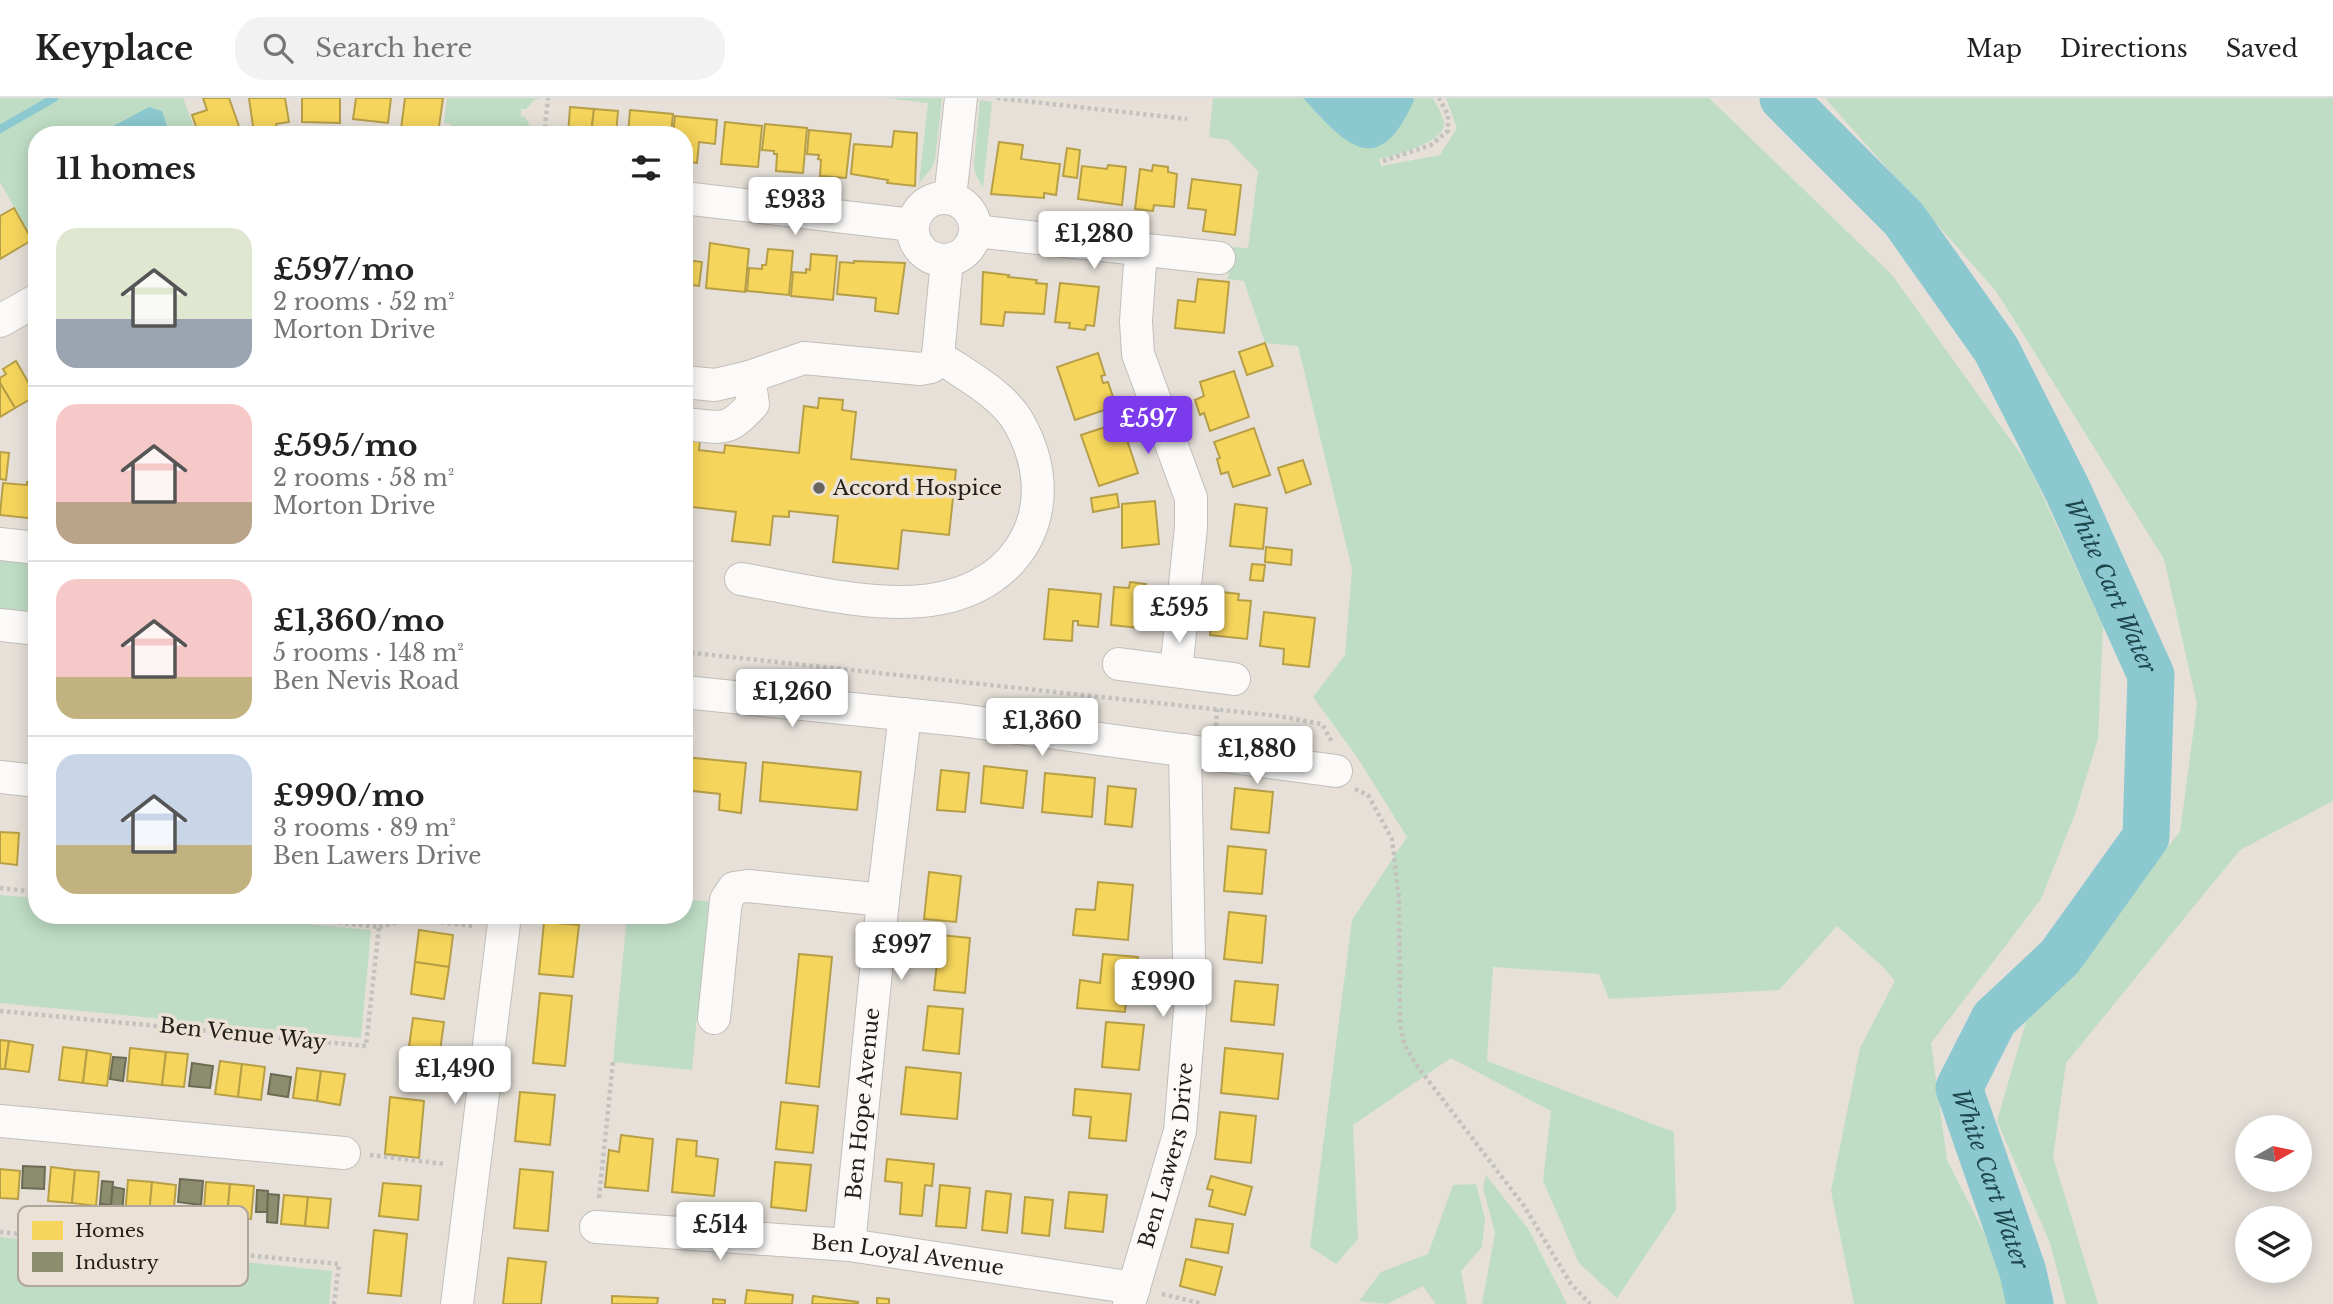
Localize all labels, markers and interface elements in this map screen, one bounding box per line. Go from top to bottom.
search box [235,17,725,80]
text: Keyplace [35,28,193,69]
icon: search [259,29,297,67]
text: Search here [315,32,472,64]
text: Map [1966,34,2022,63]
text: Directions [2060,34,2188,63]
text: Saved [2226,34,2298,63]
icon: filters [627,149,665,187]
text: 11 homes [56,150,196,187]
pin: £933 [754,178,836,237]
text: £933 [764,186,826,214]
pin: £1,280 [1037,212,1151,271]
text: £1,280 [1054,220,1134,248]
text: £597/mo [273,251,414,288]
icon: home [112,256,196,340]
text: 2 rooms · 52 m² [273,288,455,316]
text: Morton Drive [273,316,435,344]
pin: £597 [1107,396,1189,456]
text: £597 [1119,405,1177,433]
text: £595/mo [273,427,417,464]
icon: home [112,432,196,516]
text: 2 rooms · 58 m² [273,464,454,492]
place label: Accord Hospice [832,475,1002,501]
marker: Accord Hospice [811,480,827,496]
text: Morton Drive [273,492,435,520]
water label: White Cart Water [2059,493,2163,679]
pin: £595 [1138,586,1220,645]
text: £595 [1149,594,1209,622]
text: £1,360/mo [273,602,444,639]
icon: home [112,607,196,691]
text: 5 rooms · 148 m² [273,639,464,667]
text: Ben Nevis Road [273,667,459,695]
pin: £1,260 [735,670,849,729]
text: £1,260 [752,678,832,706]
pin: £1,360 [985,698,1099,758]
text: £1,360 [1002,707,1082,735]
pin: £1,880 [1200,726,1314,786]
text: £1,880 [1218,735,1296,763]
text: £990/mo [273,777,425,814]
icon: home [112,782,196,866]
text: 3 rooms · 89 m² [273,814,456,842]
text: Ben Lawers Drive [273,842,481,870]
pin: £997 [860,922,942,982]
text: £997 [871,931,931,959]
pin: £990 [1122,960,1204,1019]
text: £990 [1131,968,1195,996]
street label: Ben Hope Avenue [841,1006,885,1201]
street label: Ben Venue Way [158,1012,328,1056]
pin: £1,490 [398,1046,512,1106]
text: £1,490 [415,1055,495,1083]
street label: Ben Lawers Drive [1133,1061,1199,1251]
water label: White Cart Water [1946,1084,2035,1274]
north arrow [2235,1115,2312,1192]
map controls [2235,1115,2312,1283]
pin: £514 [679,1202,761,1262]
legend [18,1206,248,1286]
button: layers [2235,1206,2312,1283]
text: £514 [692,1211,748,1239]
text: Homes [75,1219,144,1242]
street label: Ben Loyal Avenue [810,1229,1006,1281]
text: Industry [75,1251,159,1274]

